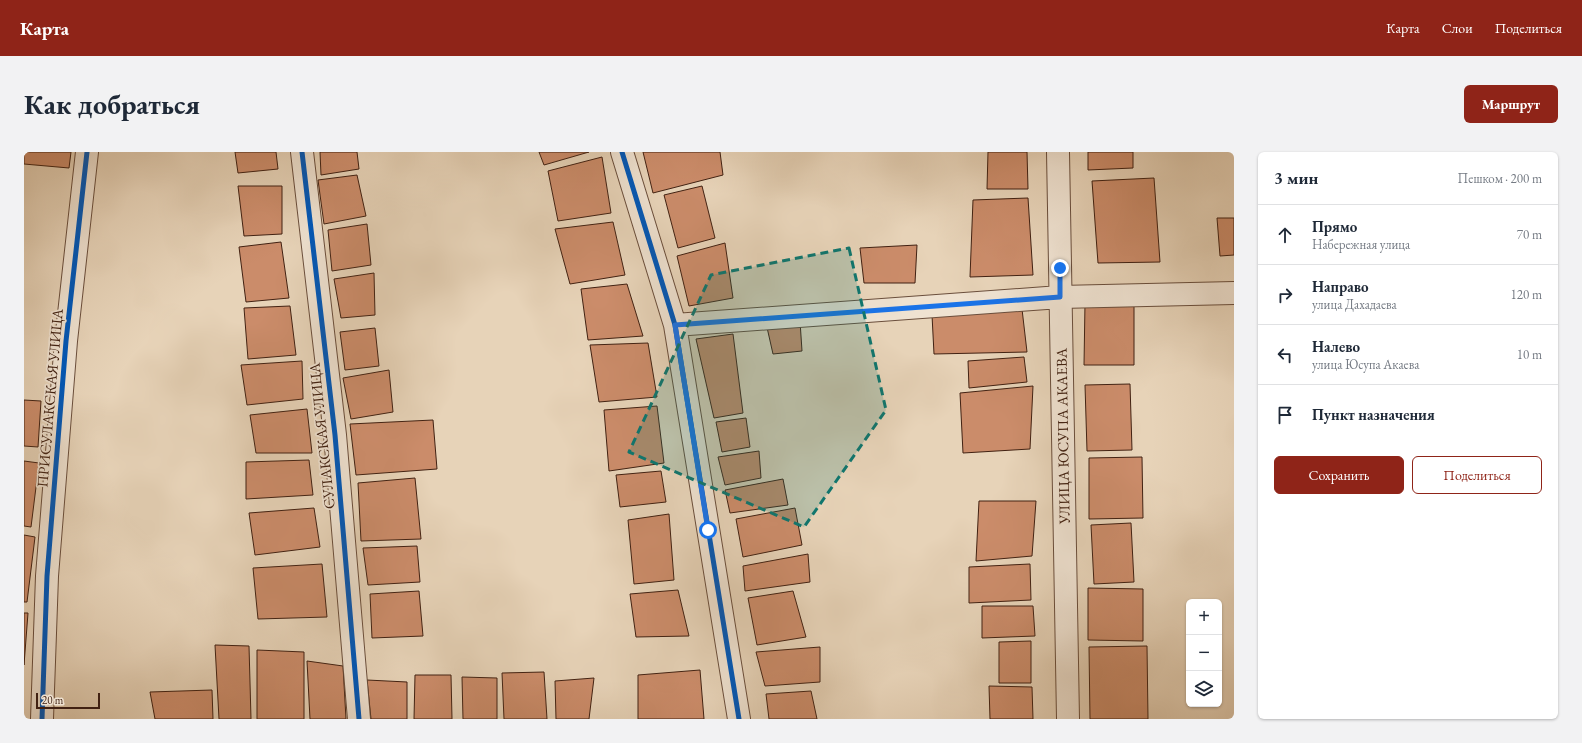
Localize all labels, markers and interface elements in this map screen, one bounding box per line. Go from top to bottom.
text: Карта [20,16,69,41]
text: Карта [1386,19,1420,37]
text: Слои [1442,19,1473,37]
text: Поделиться [1495,19,1562,37]
button: Маршрут [1464,85,1558,123]
text: Как добраться [24,86,200,122]
text: 3 мин [1274,167,1318,189]
text: Пешком · 200 m [1458,170,1542,187]
text: Прямо [1312,217,1357,236]
icon: ahead [1274,224,1296,246]
text: 70 m [1517,226,1542,243]
text: Набережная улица [1312,236,1410,253]
route end [1051,259,1069,277]
text: Направо [1312,277,1369,296]
icon: right [1274,284,1296,306]
text: 120 m [1511,286,1542,303]
text: улица Дахадаева [1312,296,1397,313]
street label: ПРИСУЛАКСКАЯ УЛИЦА [32,307,67,488]
text: Налево [1312,337,1360,356]
icon: left [1274,344,1296,366]
text: 10 m [1517,346,1542,363]
street label: УЛИЦА ЮСУПА АКАЕВА [1051,347,1074,525]
text: улица Юсупа Акаева [1312,356,1419,373]
street label: СУЛАКСКАЯ УЛИЦА [304,361,339,510]
icon: arrive [1274,404,1296,426]
text: Пункт назначения [1312,405,1435,424]
button: Сохранить [1274,456,1404,494]
button: Поделиться [1412,456,1542,494]
route start [699,521,717,539]
map controls [1186,599,1222,707]
button: + [1186,599,1222,635]
button: − [1186,635,1222,671]
button: layers [1186,671,1222,707]
scale bar [36,691,100,710]
text: 20 m [42,693,63,707]

